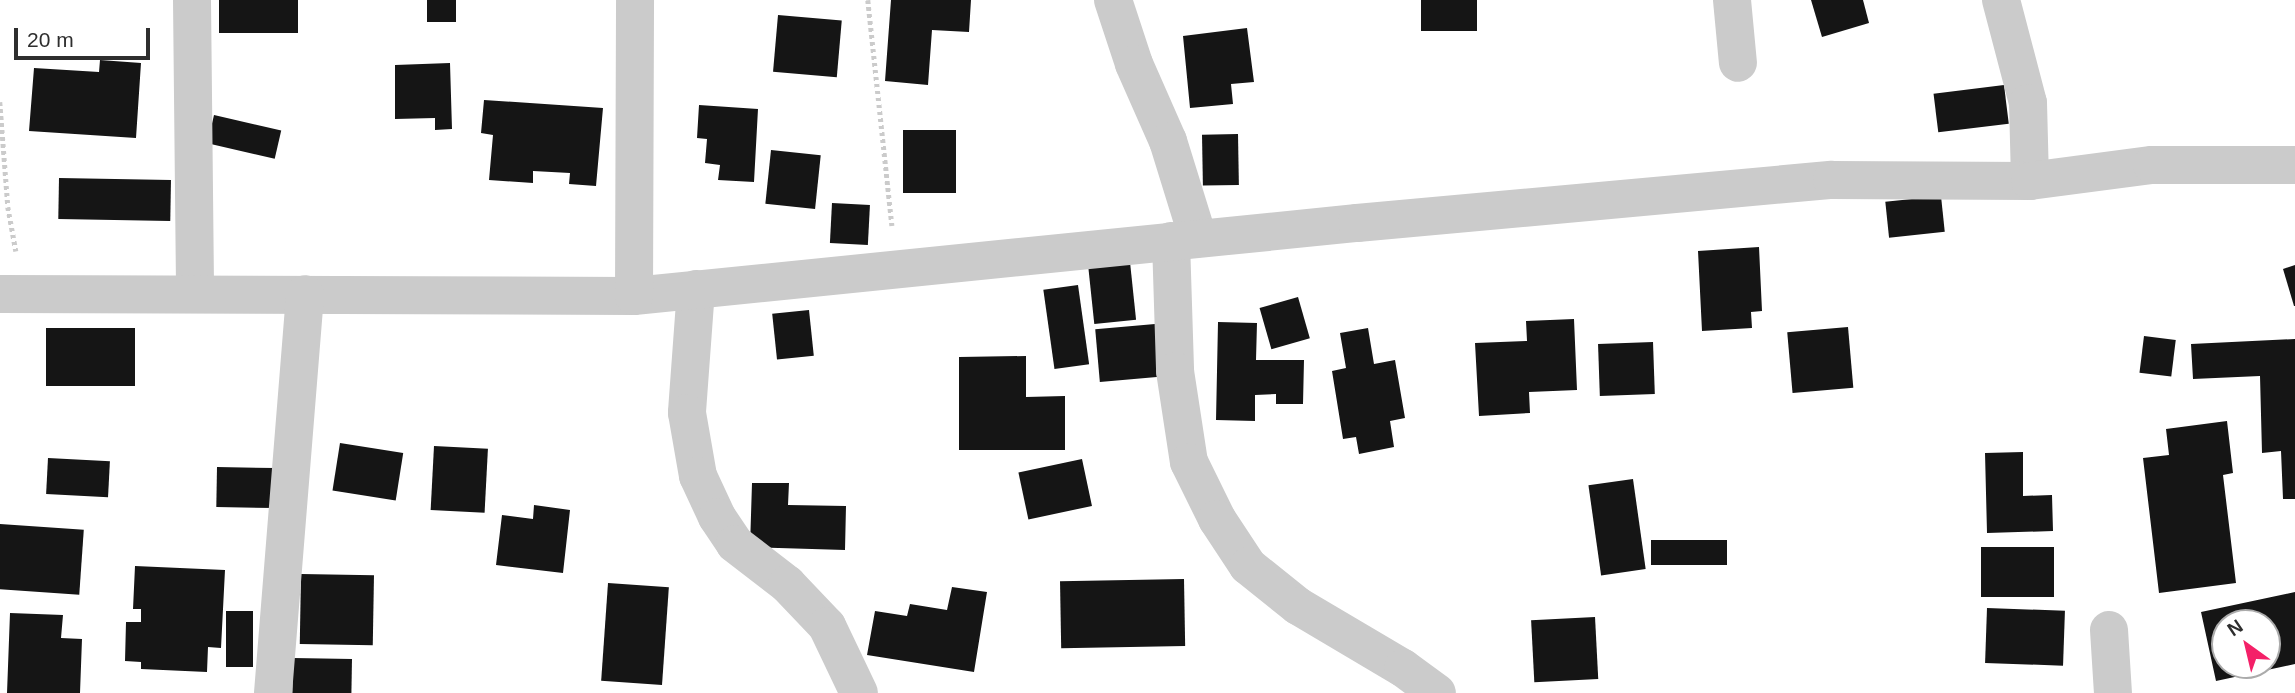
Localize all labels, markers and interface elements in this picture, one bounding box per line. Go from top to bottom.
scale bar [18,14,154,58]
text: 20 m [27,28,74,51]
north arrow [2211,609,2281,679]
text: N [2224,615,2247,640]

